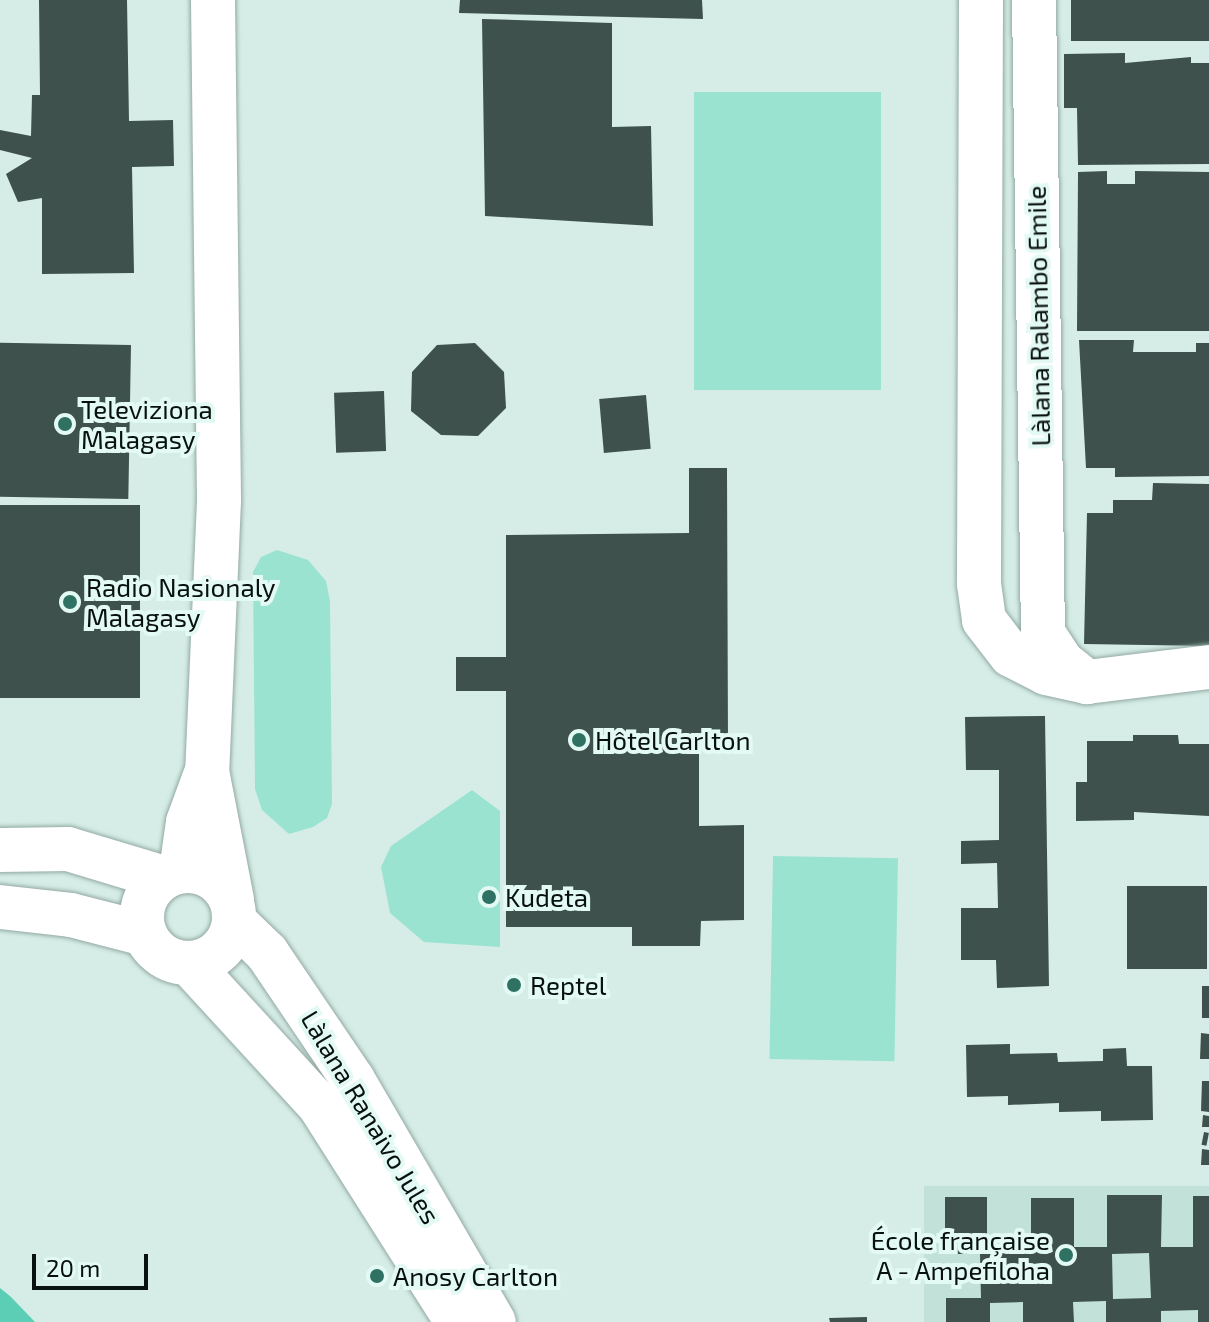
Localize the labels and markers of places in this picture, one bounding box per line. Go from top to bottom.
place label: Televiziona Malagasy [81,393,213,454]
marker: Televiziona Malagasy [56,415,74,433]
place label: Radio Nasionaly Malagasy [86,571,276,632]
marker: Radio Nasionaly Malagasy [61,593,79,611]
place label: Hôtel Carlton [595,724,751,756]
marker: Hôtel Carlton [570,731,588,749]
place label: Kudeta [505,881,588,913]
marker: Kudeta [480,888,498,906]
place label: Reptel [530,969,607,1001]
marker: Reptel [505,976,523,994]
place label: École française A - Ampefiloha [870,1224,1050,1286]
marker: École française A - Ampefiloha [1057,1246,1075,1264]
place label: Anosy Carlton [393,1260,559,1292]
marker: Anosy Carlton [368,1267,386,1285]

